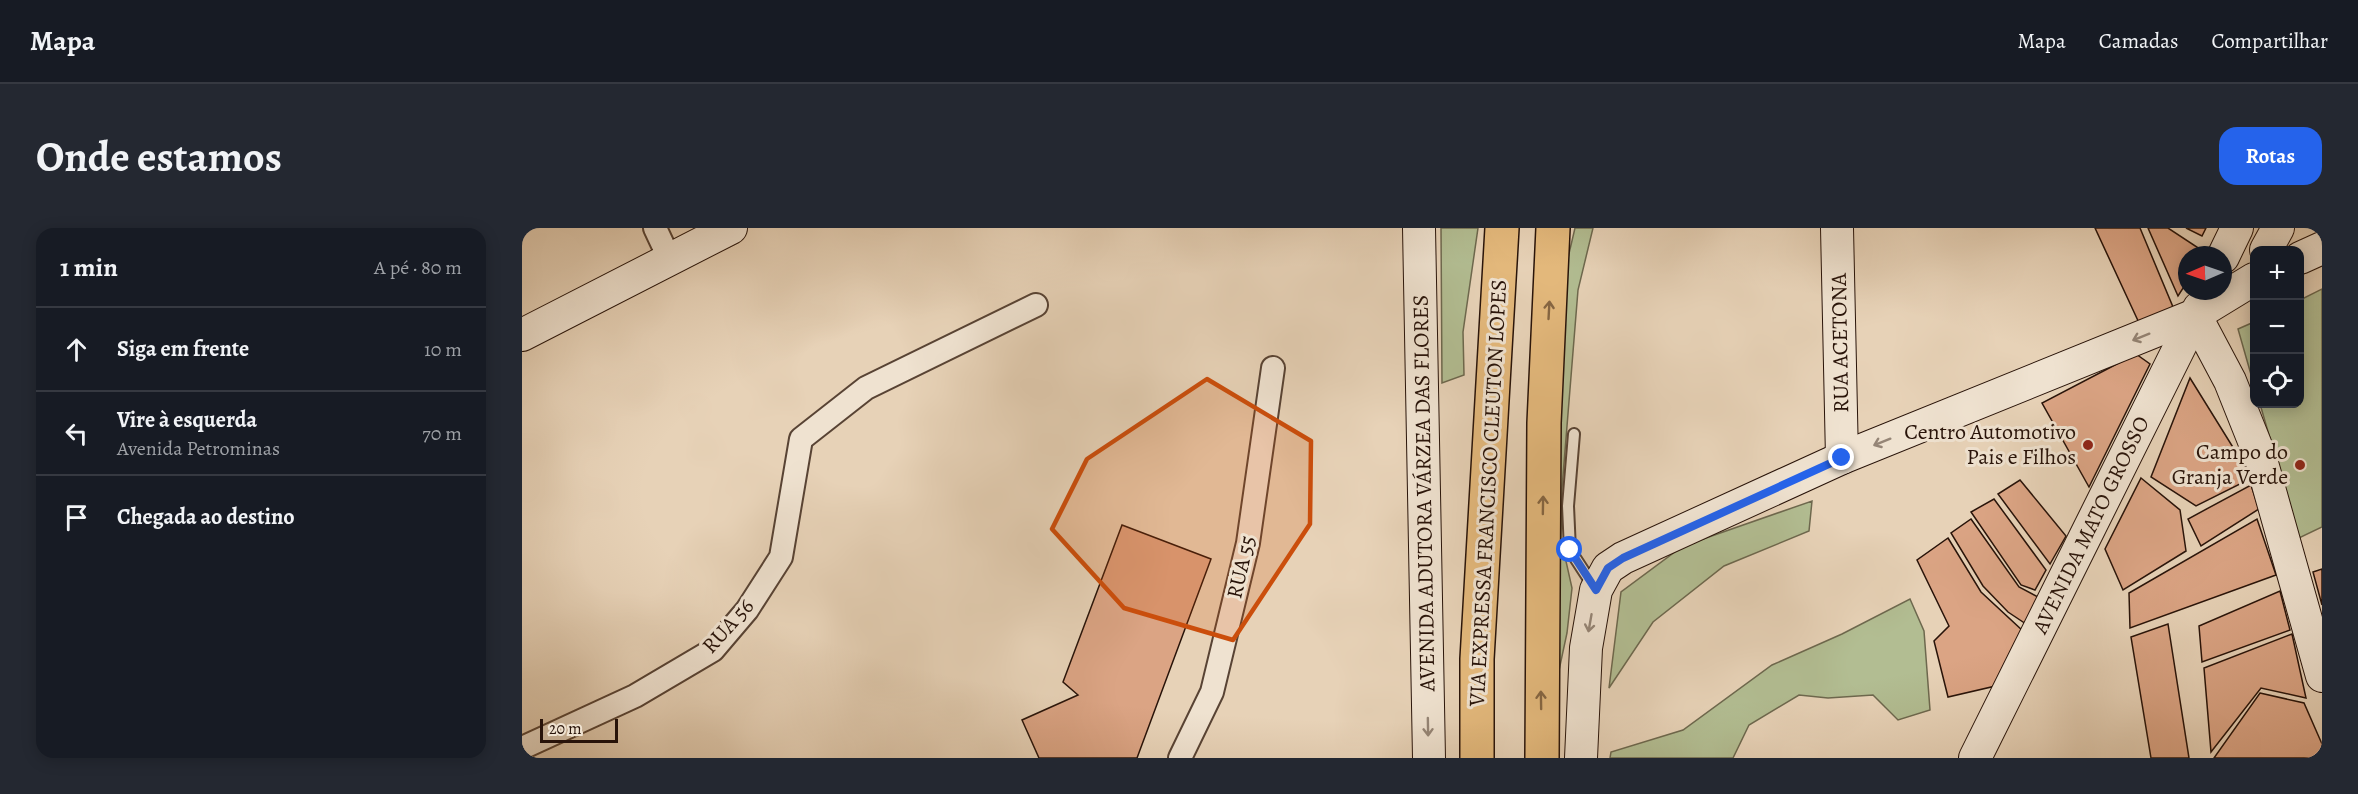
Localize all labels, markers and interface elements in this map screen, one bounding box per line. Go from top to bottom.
text: Mapa [30,22,95,60]
text: Mapa [2017,27,2066,55]
text: Camadas [2099,27,2178,55]
text: Compartilhar [2211,27,2328,55]
button: Rotas [2219,127,2322,185]
text: Onde estamos [36,128,282,185]
north arrow [2178,246,2232,300]
map controls [2250,246,2304,408]
button: + [2250,246,2304,300]
text: 1 min [60,250,118,285]
text: A pé · 80 m [374,254,462,281]
street label: RUA ACETONA [1824,272,1856,413]
street label: VIA EXPRESSA FRANCISCO CLEUTON LOPES [1462,279,1514,708]
street label: AVENIDA ADUTORA VÁRZEA DAS FLORES [1406,294,1442,693]
one-way arrow [1544,300,1555,320]
button: − [2250,300,2304,354]
one-way arrow [2132,332,2151,343]
icon: ahead [60,333,93,366]
text: Siga em frente [117,334,249,364]
text: 10 m [424,336,462,363]
button: locate [2250,354,2304,408]
text: Vire à esquerda [117,405,257,435]
street label: AVENIDA MATO GROSSO [2025,411,2157,640]
icon: left [60,417,93,450]
place label: Centro Automotivo Pais e Filhos [1904,417,2076,472]
text: 70 m [422,420,462,447]
text: Avenida Petrominas [117,435,280,462]
one-way arrow [1874,437,1892,448]
place label: Campo do Granja Verde [2172,437,2288,492]
marker: Centro Automotivo Pais e Filhos [2081,438,2095,452]
route end [1828,444,1854,470]
marker: Campo do Granja Verde [2293,458,2307,472]
one-way arrow [1537,495,1549,515]
icon: arrive [60,501,93,534]
text: Chegada ao destino [117,502,295,532]
street label: RUA 55 [1219,532,1263,602]
route start [1556,536,1582,562]
street label: RUA 56 [695,592,761,660]
one-way arrow [1584,613,1595,632]
one-way arrow [1535,690,1547,710]
scale bar [540,716,618,744]
one-way arrow [1422,717,1434,737]
text: 20 m [549,718,582,740]

